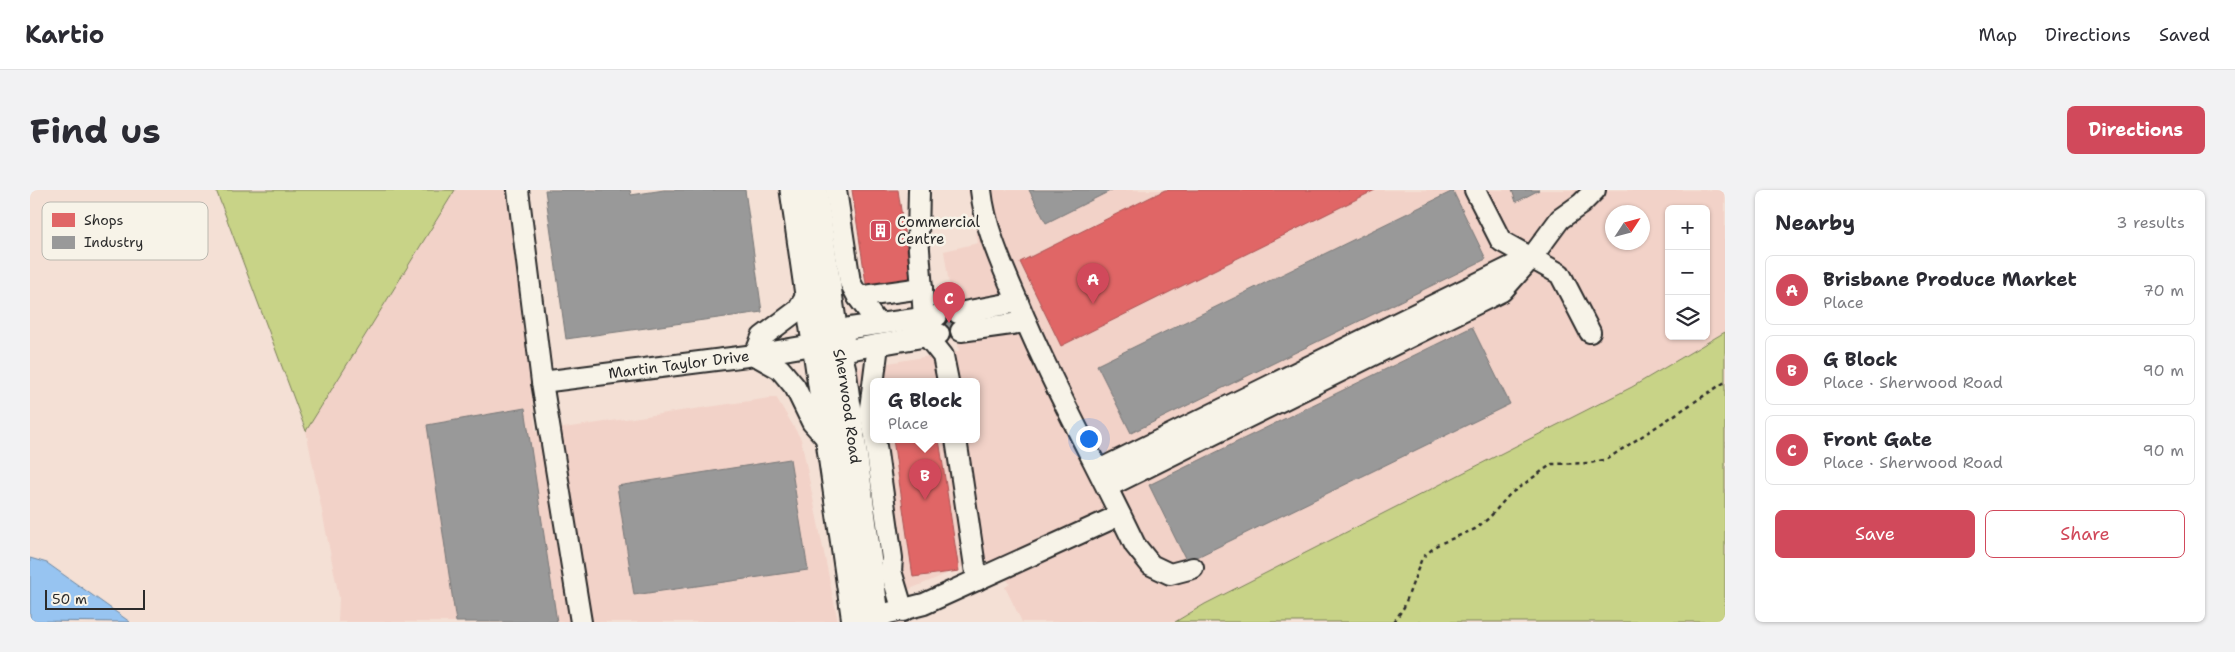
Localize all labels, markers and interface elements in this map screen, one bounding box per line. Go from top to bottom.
text: Kartio [25,19,104,51]
text: Map [1979,23,2017,47]
text: Directions [2045,23,2131,47]
text: Saved [2159,23,2210,47]
button: Directions [2067,106,2205,154]
text: Find us [30,107,161,154]
legend [42,202,208,260]
north arrow [1605,205,1650,250]
map controls [1665,205,1710,340]
button: + [1665,205,1710,250]
text: Nearby [1775,209,1855,237]
text: Shops [84,211,123,229]
place label: Commercial Centre [897,212,981,249]
text: 3 results [2116,212,2185,233]
building icon: Commercial Centre [869,219,893,243]
text: Industry [84,233,143,251]
button: − [1665,250,1710,295]
pin: A [1077,263,1109,304]
text: Brisbane Produce Market [1823,267,2077,292]
text: A [1786,280,1798,301]
text: 70 m [2143,280,2184,301]
pin: C [933,282,965,323]
text: Place [1823,292,1864,313]
button: layers [1665,295,1710,340]
street label: Martin Taylor Drive [607,346,751,384]
street label: Sherwood Road [828,347,866,466]
text: G Block [1823,347,1898,372]
text: B [1787,360,1797,381]
text: 90 m [2143,360,2184,381]
text: Place · Sherwood Road [1823,372,2003,393]
popup [870,378,980,443]
text: G Block [888,388,962,413]
text: Place [888,413,928,434]
your location [1076,426,1102,452]
text: Front Gate [1823,427,1932,452]
text: C [1787,440,1797,461]
text: 90 m [2143,440,2184,461]
text: Place · Sherwood Road [1823,452,2003,473]
pin: B [909,459,941,500]
button: Save [1775,510,1975,558]
button: Share [1985,510,2185,558]
scale bar [45,587,145,610]
text: 50 m [52,590,87,608]

